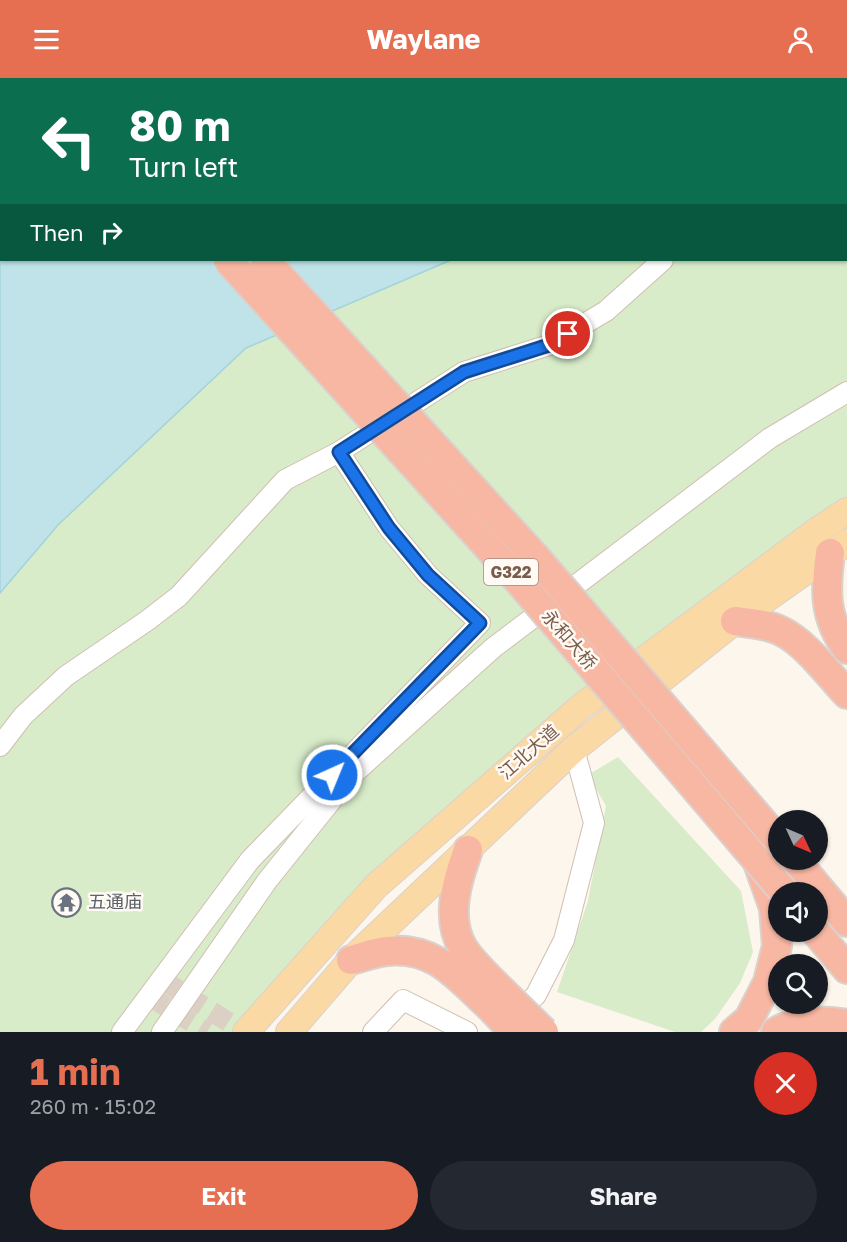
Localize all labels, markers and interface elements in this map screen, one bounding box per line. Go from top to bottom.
icon: menu [30,23,63,56]
text: Waylane [366,23,481,55]
icon: person [784,23,817,56]
text: 80 m [129,100,230,150]
icon: left [30,102,108,180]
text: Turn left [129,151,238,183]
icon: right [95,216,128,249]
text: Then [30,219,83,246]
pin [542,308,593,359]
icon: arrive [551,317,584,350]
road number: G322 [484,559,538,585]
street label: 永和大桥 [538,605,602,674]
street label: 江北大道 [494,719,563,783]
position arrow [300,743,364,807]
north arrow [768,810,828,870]
map controls [768,810,828,1014]
button: sound [768,882,828,942]
temple icon: 五通庙 [51,886,83,918]
place label: 五通庙 [88,890,142,912]
button: search [768,954,828,1014]
text: 1 min [30,1050,121,1093]
button: close [754,1052,817,1115]
text: 260 m · 15:02 [30,1094,156,1118]
button: Exit [30,1161,418,1230]
button: Share [430,1161,817,1230]

